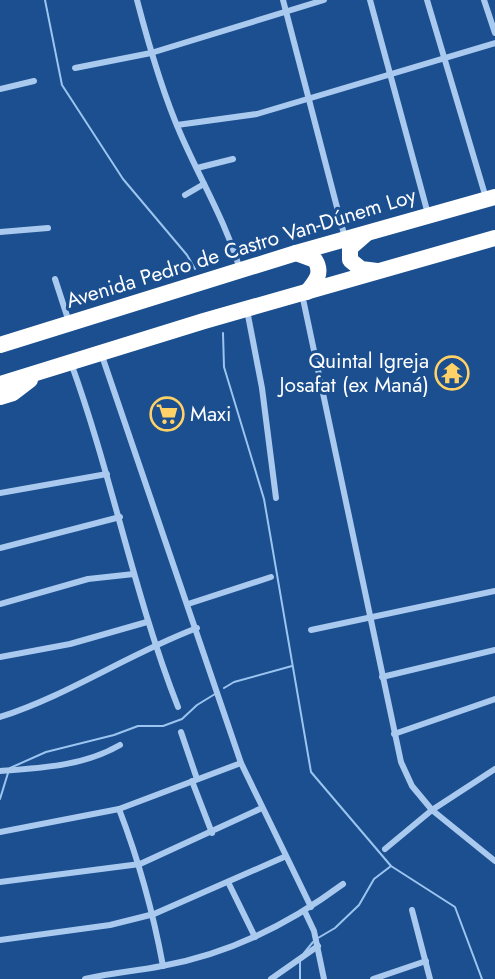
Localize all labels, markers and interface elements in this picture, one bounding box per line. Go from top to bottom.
street label: Avenida Pedro de Castro Van-Dúnem Loy [62,180,420,316]
place label: Quintal Igreja Josafat (ex Maná) [277,346,429,400]
temple icon: Quintal Igreja Josafat (ex Maná) [434,355,470,391]
supermarket icon: Maxi [149,396,185,432]
place label: Maxi [190,399,231,429]

